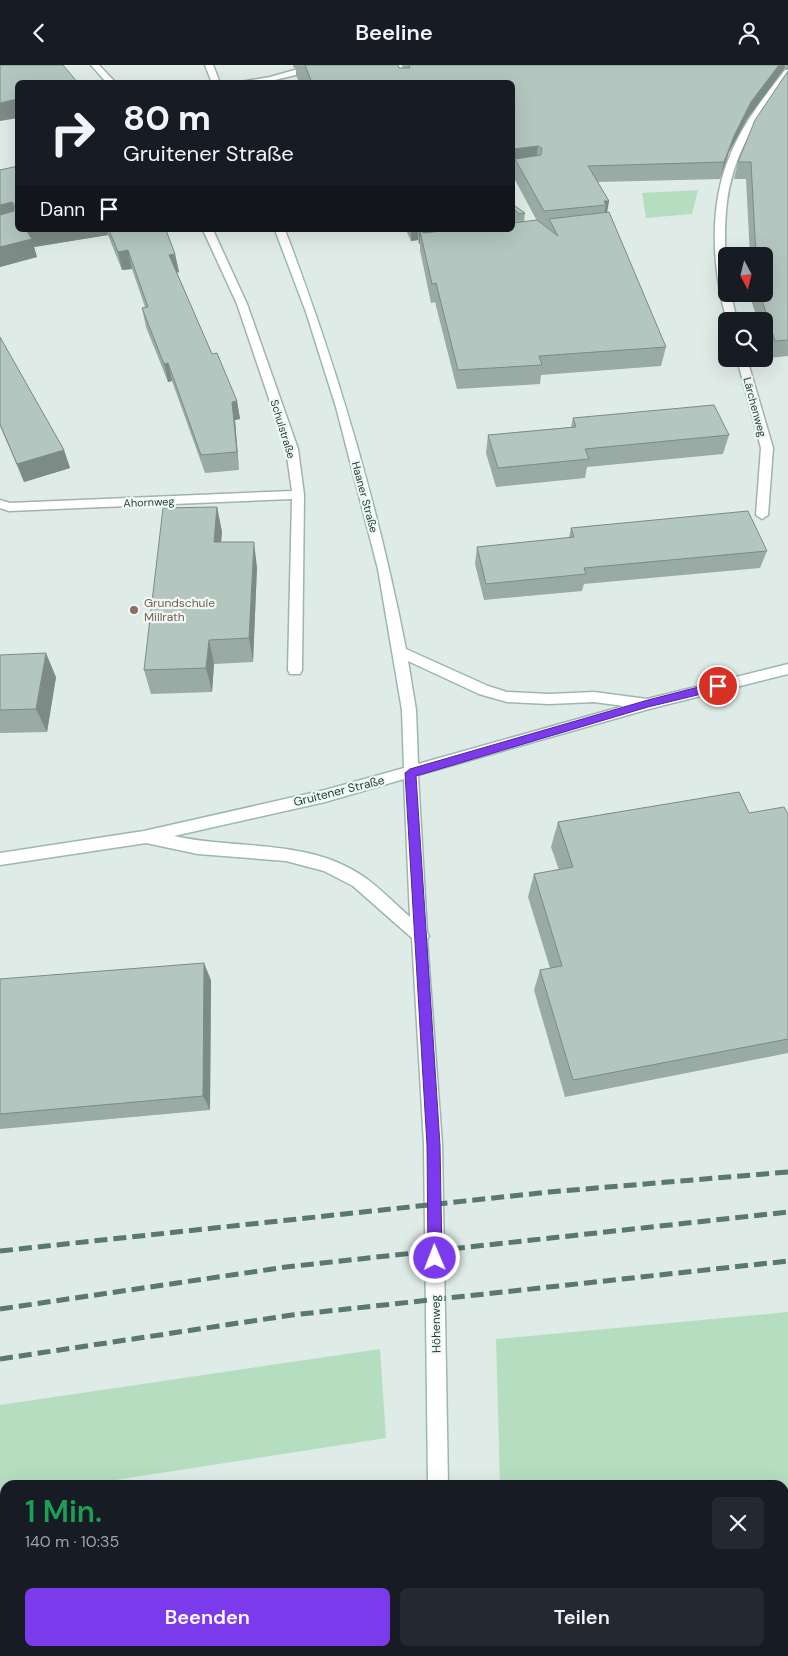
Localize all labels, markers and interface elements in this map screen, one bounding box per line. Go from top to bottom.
text: Beeline [355,18,433,47]
icon: back [25,19,53,47]
icon: person [735,19,763,47]
text: 80 m [123,95,211,141]
icon: right [40,100,105,165]
text: Gruitener Straße [123,139,294,168]
icon: arrive [95,195,123,223]
text: Dann [40,197,85,222]
north arrow [718,247,772,303]
map controls [718,247,773,367]
button: search [718,312,773,367]
street label: Lärchenweg [740,376,770,438]
street label: Schulstraße [267,398,299,460]
street label: Haaner Straße [349,460,381,534]
street label: Ahornweg [123,494,175,510]
place label: Grundschule Millrath [144,595,215,625]
marker: Grundschule Millrath [128,604,140,616]
pin [697,665,739,707]
icon: arrive [704,672,732,700]
street label: Gruitener Straße [292,772,386,810]
position arrow [408,1231,460,1283]
street label: Höhenweg [427,1294,445,1353]
text: 1 Min. [25,1492,102,1531]
button: close [712,1497,764,1549]
text: 140 m · 10:35 [25,1531,119,1552]
button: Beenden [25,1588,390,1646]
button: Teilen [400,1588,764,1646]

